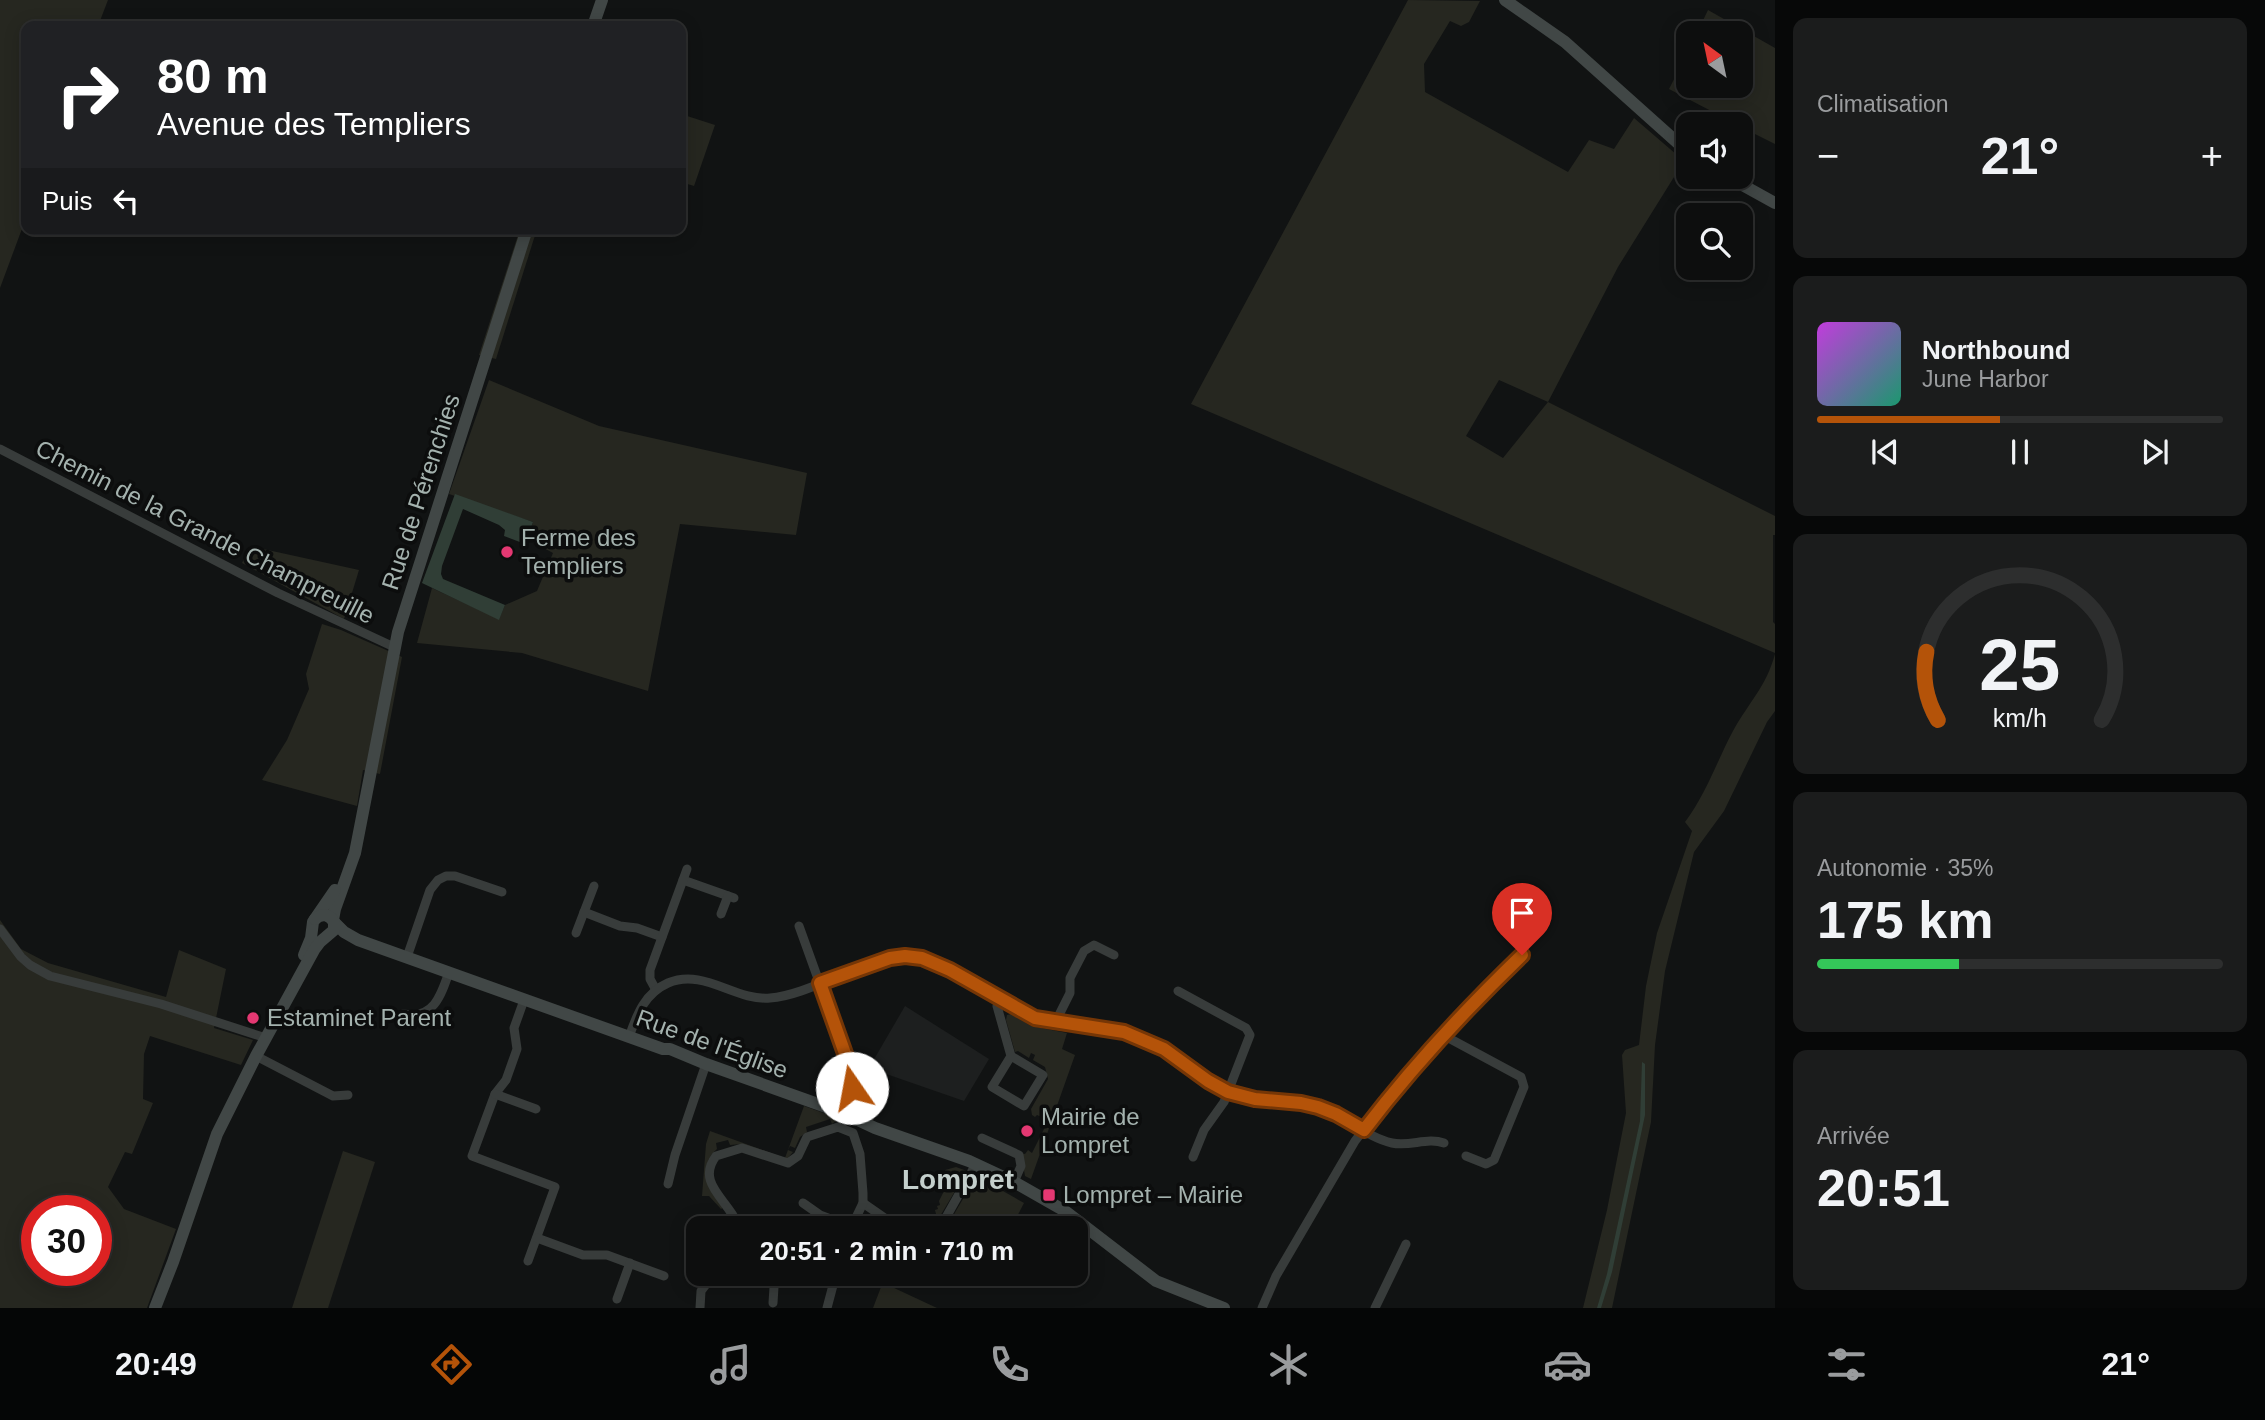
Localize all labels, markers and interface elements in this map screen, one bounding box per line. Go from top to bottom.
north arrow [1676,21,1754,98]
map controls [1676,21,1753,280]
icon: right [42,49,133,140]
text: 80 m [157,49,269,103]
text: Climatisation [1817,91,1949,117]
text: Avenue des Templiers [157,106,471,142]
button: sound [1676,112,1753,189]
text: 21° [1981,127,2059,185]
text: − [1817,135,1839,177]
text: + [2201,135,2223,177]
icon: left [107,182,145,220]
text: Puis [42,186,93,216]
button: search [1676,203,1753,280]
text: Northbound [1922,335,2071,365]
text: June Harbor [1922,366,2049,392]
street label: Rue de Pérenchies [376,391,465,593]
icon: previous [1866,433,1904,471]
icon: pause [2001,433,2039,471]
icon: next [2136,433,2174,471]
street label: Chemin de la Grande Champreuille [31,434,379,629]
place label: Ferme des Templiers [521,524,636,579]
marker: Ferme des Templiers [499,544,515,560]
text: 25 [1980,624,2060,705]
text: km/h [1993,704,2047,732]
text: Autonomie · 35% [1817,855,1993,881]
pin [1492,883,1552,955]
text: 175 km [1817,891,1993,949]
icon: arrive [1503,894,1541,932]
place label: Estaminet Parent [267,1004,451,1031]
street label: Rue de l'Église [633,1004,792,1083]
marker: Estaminet Parent [245,1010,261,1026]
position arrow [815,1051,889,1125]
place label: Mairie de Lompret [1041,1103,1140,1158]
marker: Mairie de Lompret [1019,1123,1035,1139]
text: Arrivée [1817,1123,1890,1149]
text: 20:51 [1817,1159,1950,1217]
district label: Lompret [902,1164,1014,1195]
place label: Lompret – Mairie [1063,1181,1243,1208]
marker: Lompret – Mairie [1041,1187,1057,1203]
speed limit sign: 30 [21,1195,112,1286]
text: 20:51 · 2 min · 710 m [760,1236,1014,1266]
icon: directions [427,1340,476,1389]
icon: music [706,1340,755,1389]
icon: phone [985,1340,1034,1389]
icon: climate [1264,1340,1313,1389]
icon: car [1543,1340,1592,1389]
icon: filters [1822,1340,1871,1389]
text: 20:49 [115,1346,197,1382]
text: 21° [2102,1346,2150,1382]

